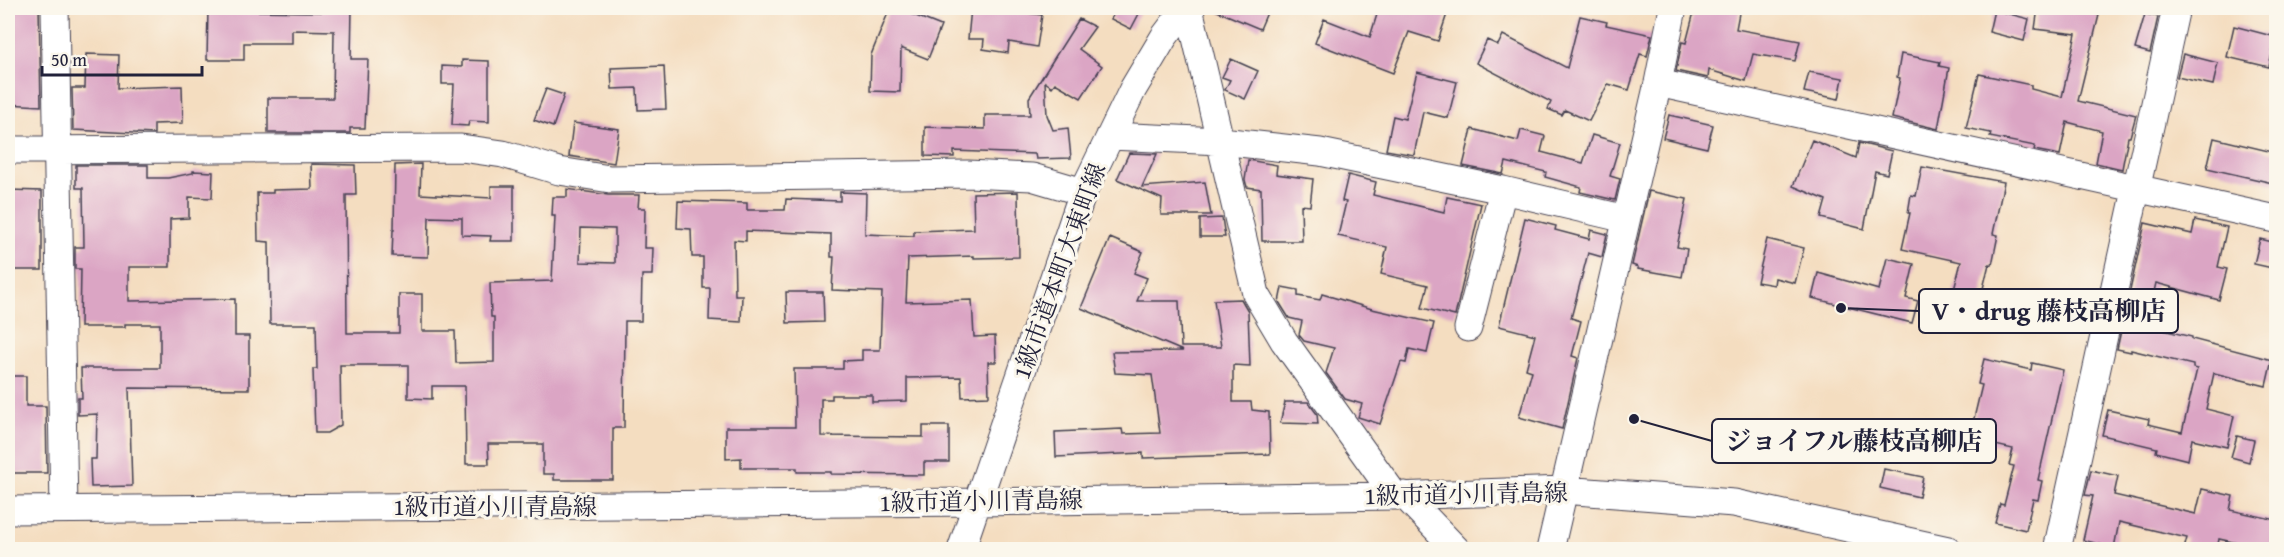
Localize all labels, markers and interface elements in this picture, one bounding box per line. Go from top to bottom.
scale bar [42,39,202,77]
text: 50 m [51,46,87,73]
street label: 1級市道本町大東町線 [1004,158,1114,384]
callout: V・drug 藤枝高柳店 [1919,289,2178,333]
text: V・drug 藤枝高柳店 [1932,291,2166,330]
callout: ジョイフル藤枝高柳店 [1712,419,1996,463]
text: ジョイフル藤枝高柳店 [1725,421,1983,460]
street label: 1級市道小川青島線 [1364,475,1568,513]
street label: 1級市道小川青島線 [879,482,1083,520]
street label: 1級市道小川青島線 [393,489,597,524]

